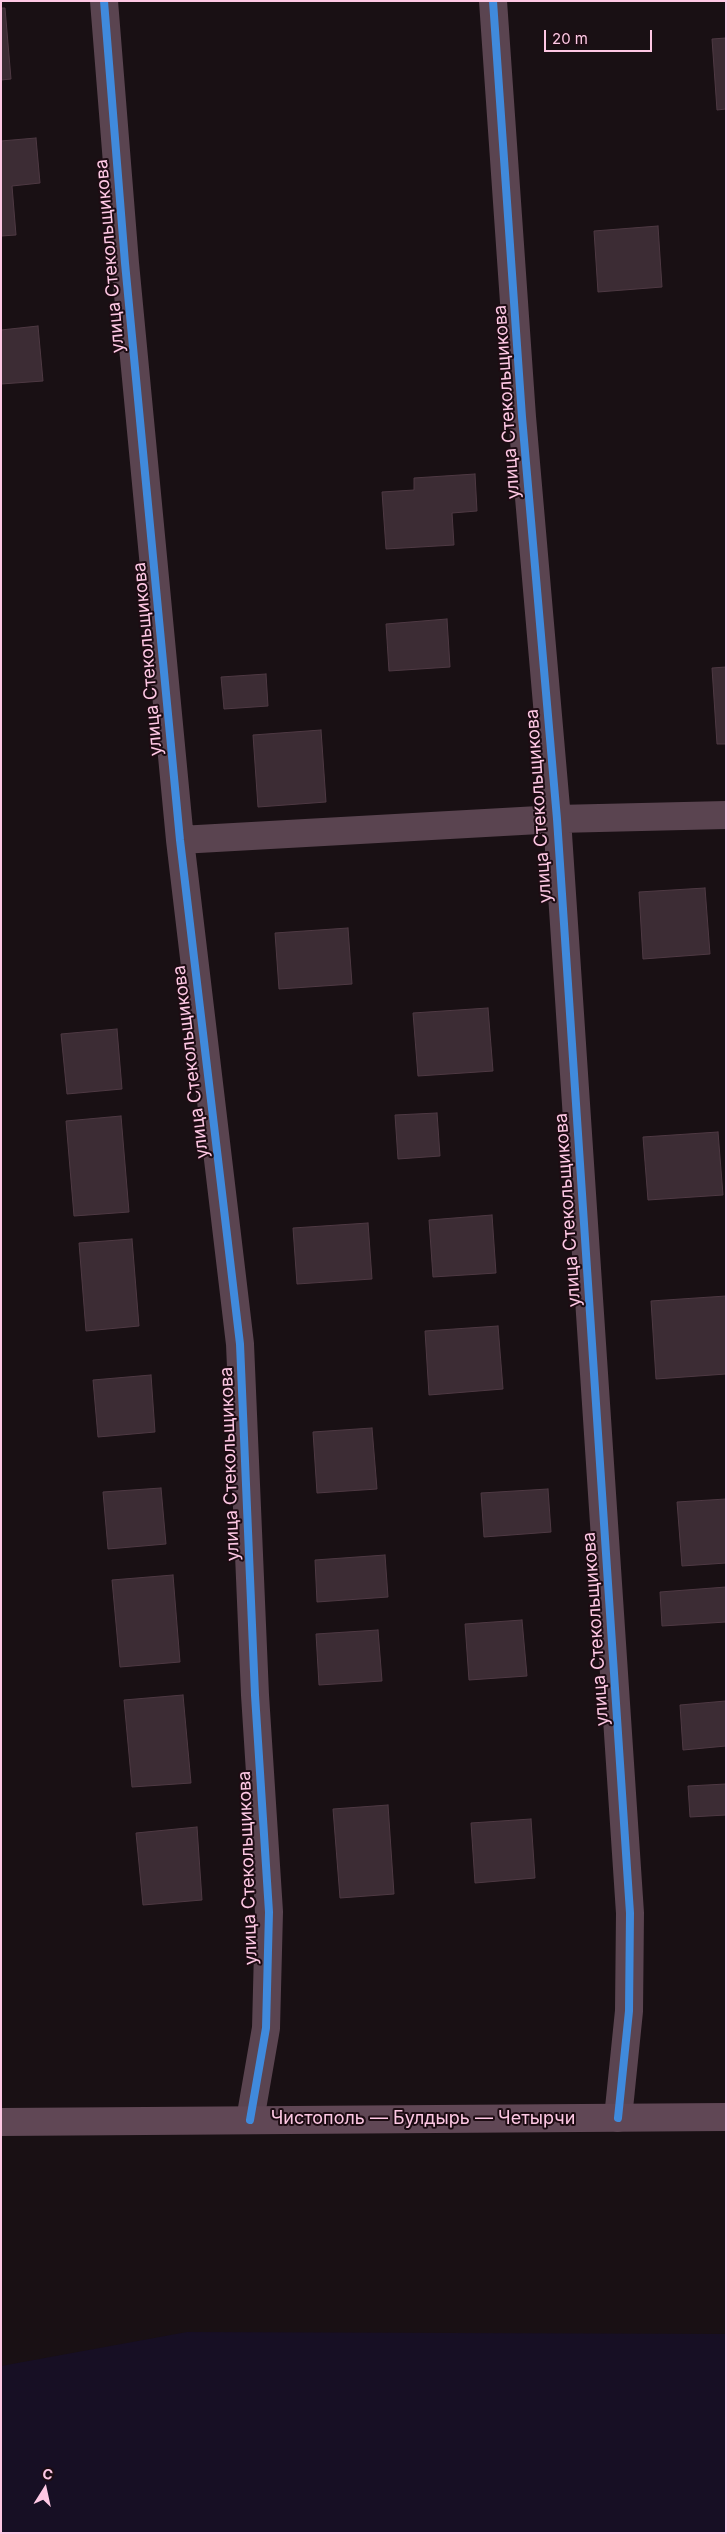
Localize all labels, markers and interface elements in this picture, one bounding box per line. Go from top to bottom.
scale bar [547,20,654,52]
text: 20 m [552,29,588,48]
street label: улица Стекольщикова [91,158,129,354]
street label: улица Стекольщикова [489,304,525,500]
street label: улица Стекольщикова [129,561,167,757]
street label: улица Стекольщикова [521,708,557,904]
street label: улица Стекольщикова [168,964,214,1160]
street label: улица Стекольщикова [550,1112,586,1308]
street label: улица Стекольщикова [216,1366,244,1562]
street label: улица Стекольщикова [578,1531,614,1727]
street label: улица Стекольщикова [234,1770,262,1966]
street label: Чистополь — Булдырь — Четырчи [271,2108,575,2130]
north arrow [20,2464,70,2514]
text: С [41,2464,54,2483]

